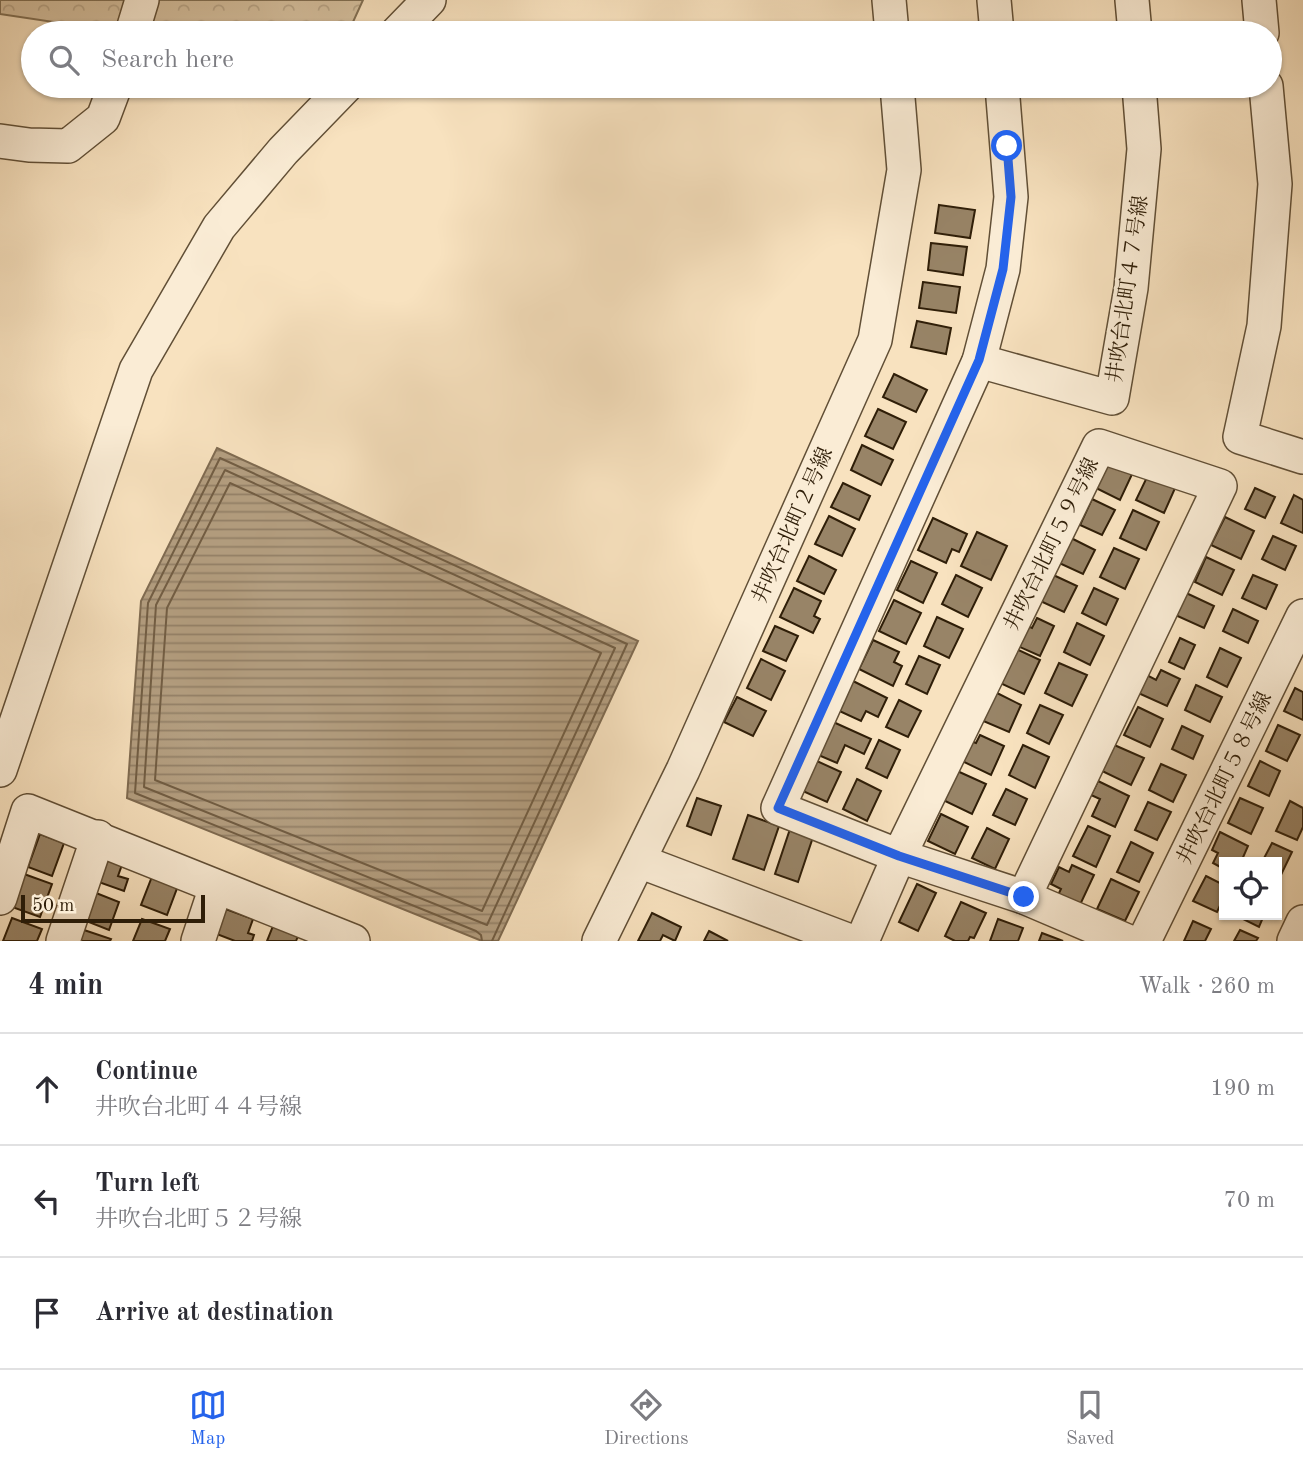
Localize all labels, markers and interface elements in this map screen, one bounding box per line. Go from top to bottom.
search box [21,21,1282,98]
icon: search [45,41,83,79]
text: Search here [101,47,234,73]
route start [991,130,1022,161]
street label: 井吹台北町４７号線 [1103,194,1152,384]
street label: 井吹台北町２号線 [748,444,837,607]
street label: 井吹台北町５９号線 [1000,454,1103,634]
street label: 井吹台北町５８号線 [1173,688,1276,868]
map controls [1219,857,1282,920]
button: locate [1219,857,1282,920]
route end [1008,881,1039,912]
scale bar [21,892,205,924]
text: 50 m [32,897,74,916]
text: 4 min [28,971,103,1001]
text: Walk · 260 m [1139,975,1275,998]
text: Continue [95,1059,198,1085]
icon: ahead [28,1070,66,1108]
text: 190 m [1210,1077,1275,1100]
text: 井吹台北町４４号線 [95,1096,302,1119]
text: Turn left [95,1171,200,1197]
icon: left [28,1182,66,1220]
text: 70 m [1224,1189,1275,1212]
text: 井吹台北町５２号線 [95,1208,302,1231]
icon: arrive [28,1294,66,1332]
text: Arrive at destination [95,1300,334,1326]
tab: Map [189,1386,227,1451]
tab: Directions [604,1386,689,1451]
tab: Saved [1066,1386,1114,1451]

